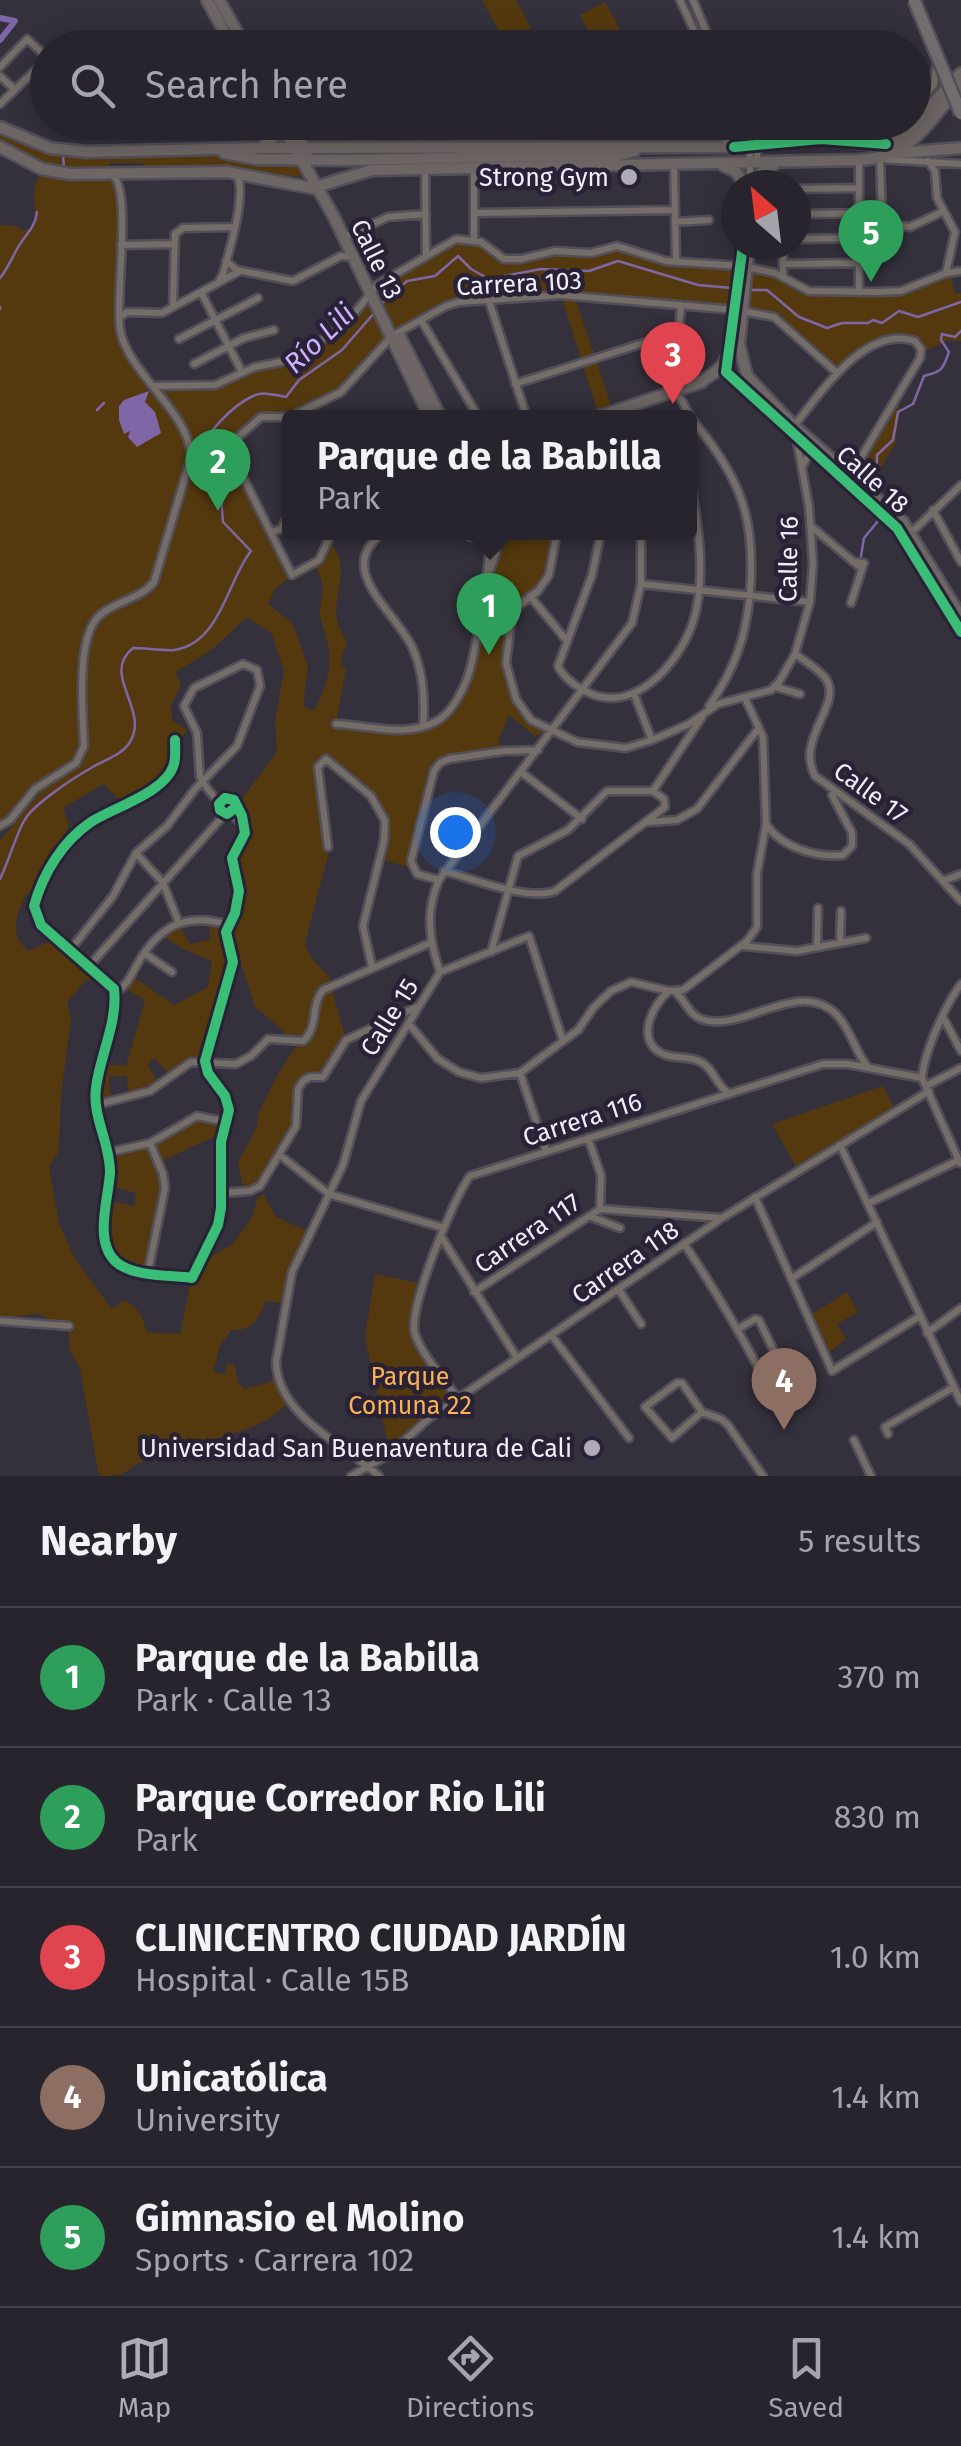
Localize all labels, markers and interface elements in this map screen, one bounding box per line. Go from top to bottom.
search box [30,30,931,140]
icon: search [65,58,120,113]
text: Search here [145,62,348,108]
place label: Strong Gym [479,163,609,193]
marker: Strong Gym [618,166,640,188]
north arrow [721,170,811,260]
pin: 5 [838,200,904,282]
street label: Calle 13 [344,215,408,304]
street label: Carrera 103 [456,266,583,302]
water label: Río Lili [277,297,362,380]
pin: 3 [640,322,706,404]
popup [282,410,697,540]
pin: 2 [186,428,250,511]
text: Parque de la Babilla [317,433,662,479]
street label: Calle 18 [830,440,915,520]
text: Park [317,479,380,517]
street label: Calle 16 [773,516,805,602]
pin: 1 [456,572,522,655]
street label: Calle 17 [828,756,913,830]
your location [430,807,481,858]
street label: Calle 15 [355,973,425,1062]
street label: Carrera 116 [519,1087,646,1153]
street label: Carrera 117 [469,1188,586,1280]
street label: Carrera 118 [566,1215,685,1311]
pin: 4 [752,1348,816,1430]
park label: Parque Comuna 22 [348,1362,472,1421]
place label: Universidad San Buenaventura de Cali [140,1434,572,1464]
marker: Universidad San Buenaventura de Cali [581,1437,603,1459]
text: Nearby [40,1516,177,1566]
text: 5 results [798,1522,921,1560]
text: Parque de la Babilla [135,1635,480,1681]
text: 1 [65,1658,80,1696]
text: 370 m [838,1658,921,1696]
text: Park · Calle 13 [135,1681,332,1719]
text: Parque Corredor Rio Lili [135,1775,546,1821]
text: 2 [64,1798,81,1836]
text: 830 m [834,1798,921,1836]
text: Park [135,1821,198,1859]
text: CLINICENTRO CIUDAD JARDÍN [135,1915,627,1961]
text: 3 [64,1938,81,1976]
text: 1.0 km [830,1938,921,1976]
text: Hospital · Calle 15B [135,1961,409,1999]
text: Unicatólica [135,2055,328,2101]
text: 4 [63,2078,82,2116]
text: 1.4 km [831,2078,921,2116]
text: University [135,2101,280,2139]
text: Gimnasio el Molino [135,2195,464,2241]
text: 5 [64,2218,81,2256]
text: 1.4 km [831,2218,921,2256]
text: Sports · Carrera 102 [135,2241,414,2279]
tab: Map [117,2331,172,2424]
tab: Directions [406,2331,534,2424]
tab: Saved [768,2331,844,2424]

